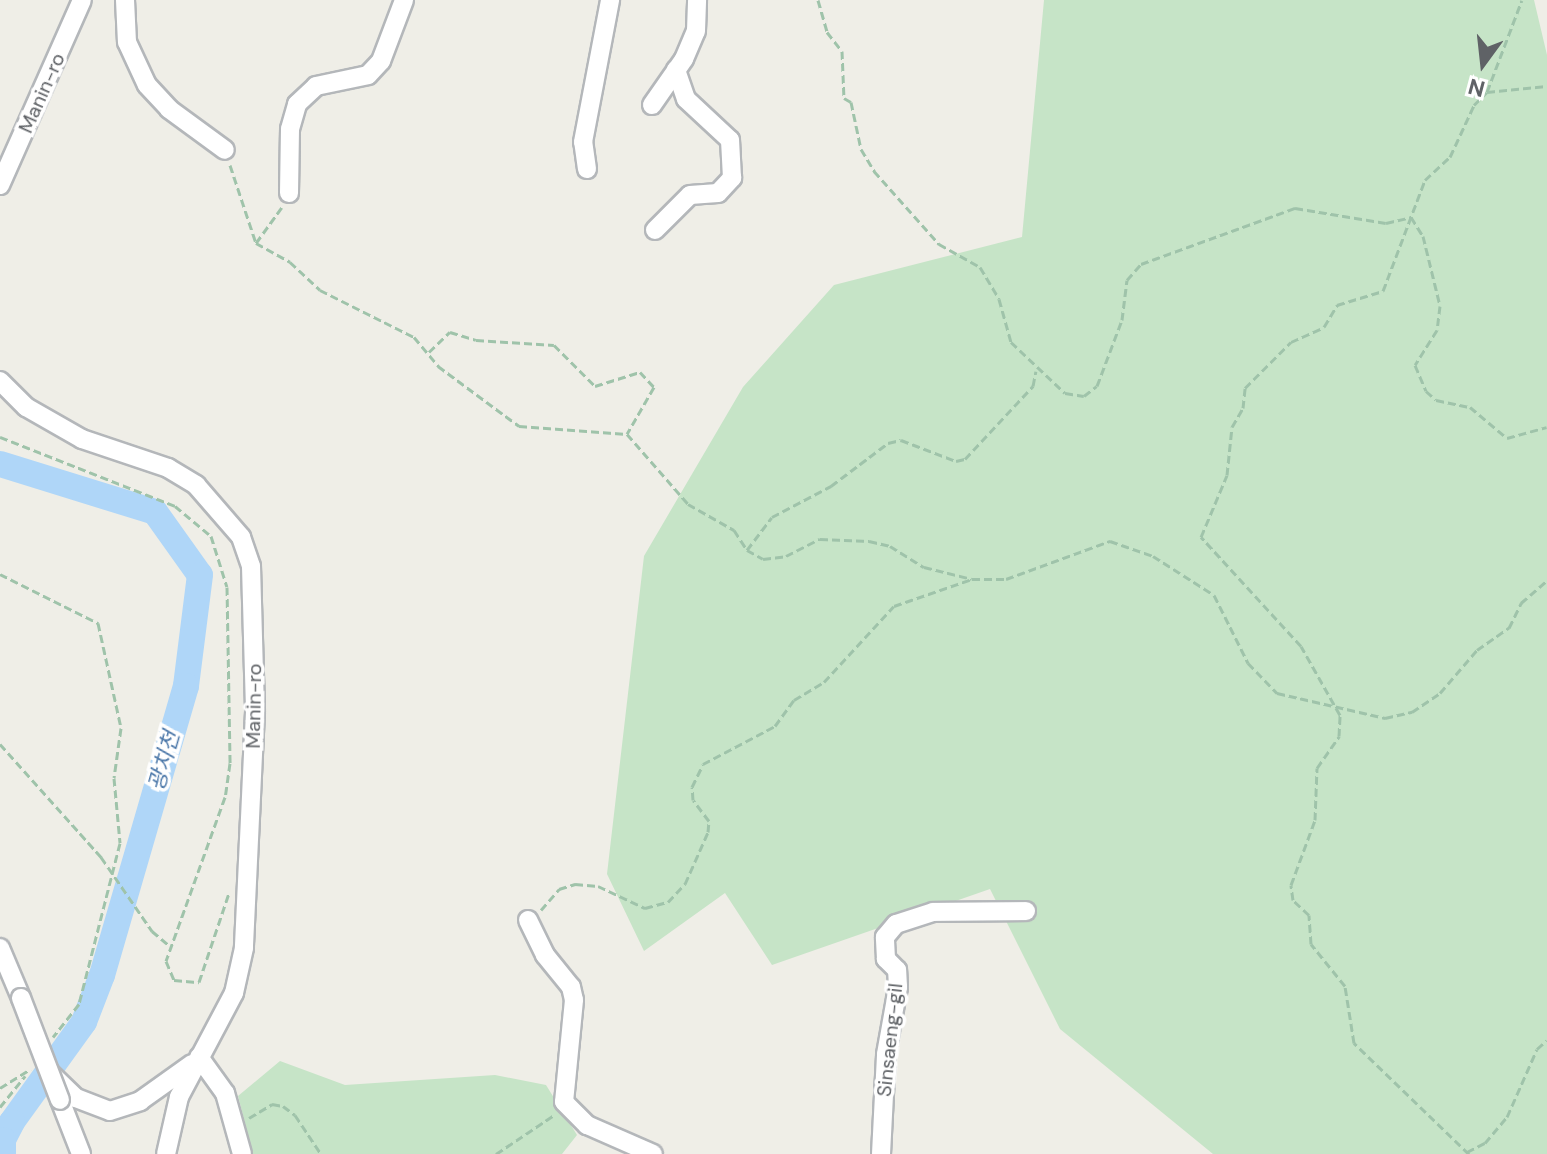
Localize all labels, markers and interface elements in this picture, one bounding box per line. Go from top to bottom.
north arrow [1443,24,1523,104]
street label: Manin-ro [14,49,70,137]
text: N [1465,72,1488,104]
street label: Manin-ro [241,663,267,749]
water label: 광치천 [143,728,185,794]
street label: Sinsaeng-gil [872,982,908,1098]

